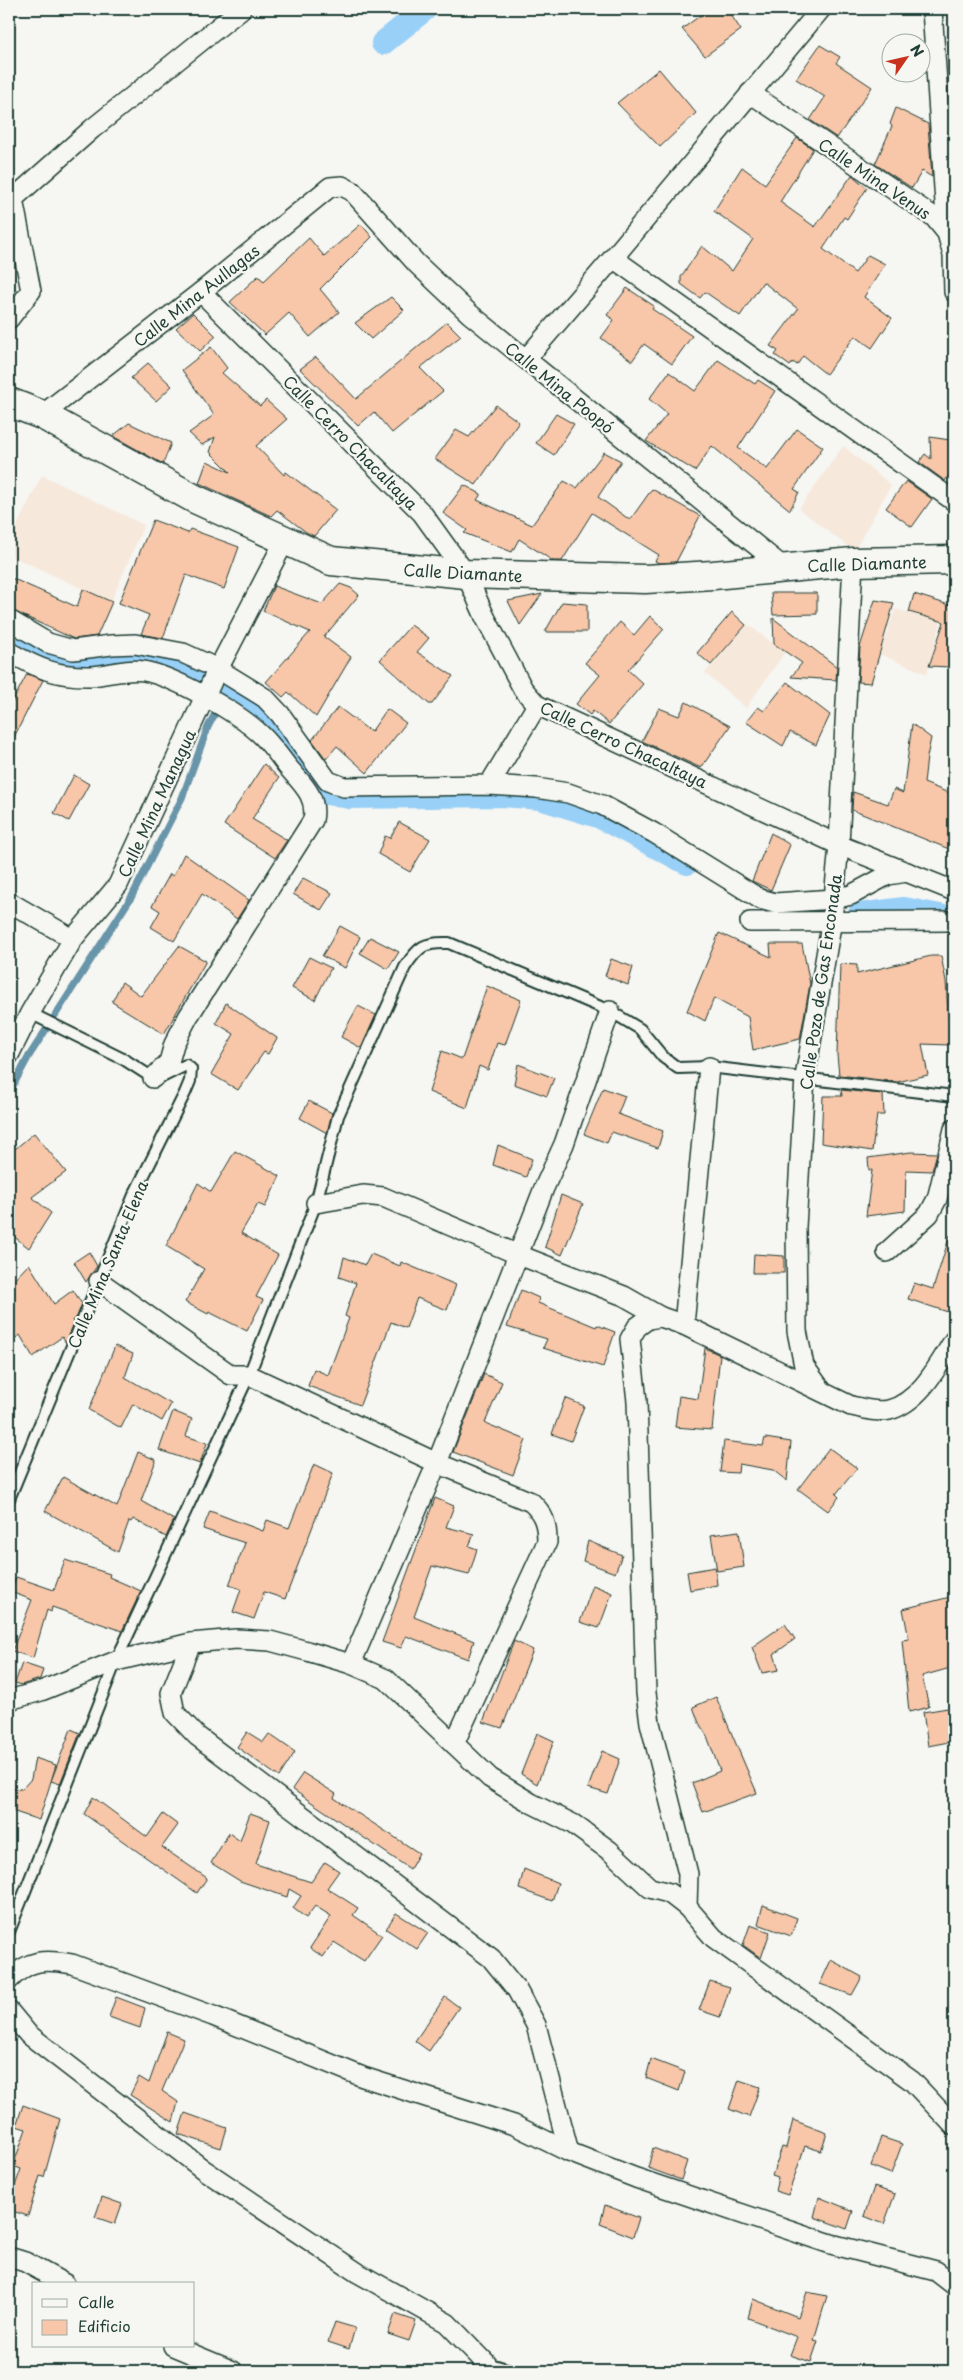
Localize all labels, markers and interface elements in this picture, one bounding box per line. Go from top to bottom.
north arrow [880,32,930,82]
text: N [905,40,929,61]
street label: Calle Mina Venus [814,131,936,225]
street label: Calle Mina Aullagas [128,238,264,352]
street label: Calle Mina Poopó [500,336,620,438]
street label: Calle Cerro Chacaltaya [278,369,424,515]
street label: Calle Diamante [807,549,927,577]
street label: Calle Diamante [403,557,524,587]
street label: Calle Cerro Chacaltaya [536,695,712,793]
street label: Calle Mina Managua [111,725,201,881]
street label: Calle Pozo de Gas Enconada [793,872,847,1092]
street label: Calle Mina Santa Elena [61,1176,153,1352]
legend [32,2282,195,2348]
text: Calle [78,2290,115,2313]
text: Edificio [78,2314,131,2337]

